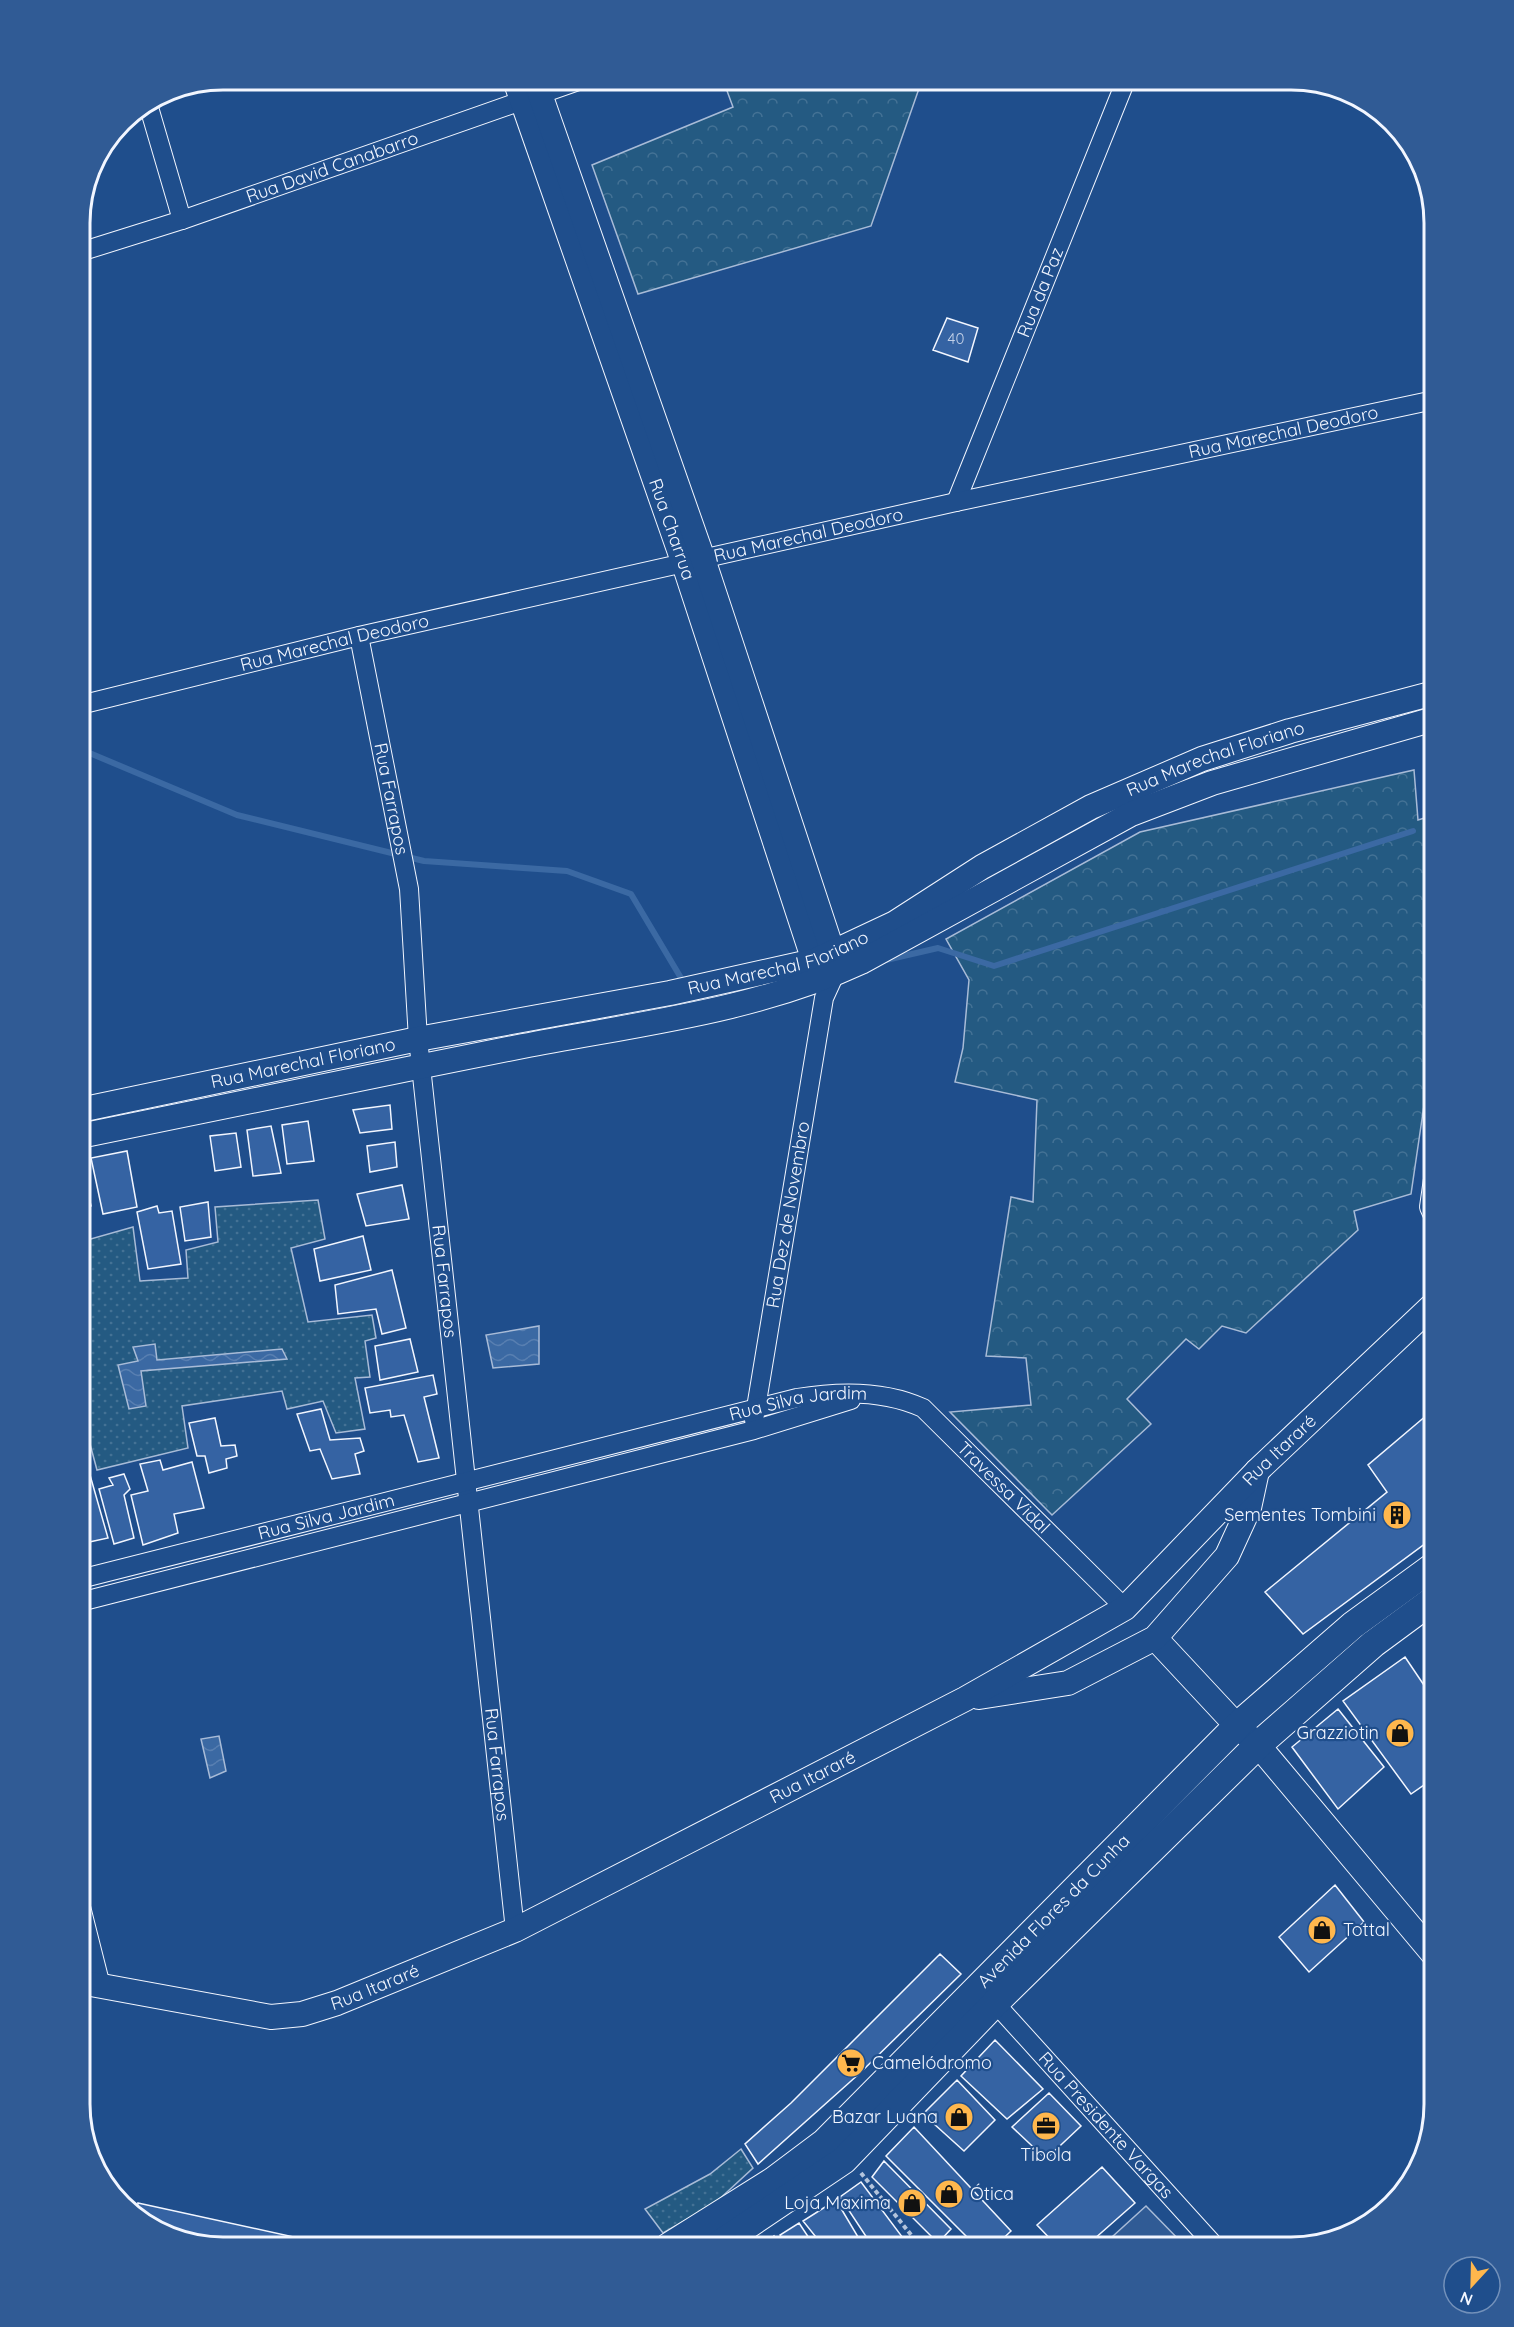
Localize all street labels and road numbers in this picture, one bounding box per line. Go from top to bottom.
street label: Rua David Canabarro [243,126,421,208]
street label: Rua da Paz [1012,244,1068,341]
street label: Rua Marechal Deodoro [1186,400,1380,463]
street label: Rua Charrua [644,475,700,583]
street label: Rua Marechal Deodoro [711,502,905,567]
street label: Rua Marechal Deodoro [238,609,431,676]
street label: Rua Marechal Floriano [1123,716,1307,801]
street label: Rua Farrapos [369,741,414,857]
street label: Rua Marechal Floriano [685,925,872,1000]
street label: Rua Marechal Floriano [209,1032,397,1093]
street label: Rua Dez de Novembro [761,1120,814,1310]
street label: Rua Farrapos [427,1224,462,1339]
street label: Rua Silva Jardim [727,1381,868,1426]
street label: Rua Itararé [1237,1409,1321,1490]
street label: Travessa Vidal [953,1436,1055,1538]
street label: Rua Silva Jardim [255,1488,397,1545]
street label: Rua Farrapos [480,1707,515,1822]
street label: Rua Itararé [765,1745,859,1808]
street label: Avenida Flores da Cunha [972,1829,1134,1992]
street label: Rua Itararé [328,1959,423,2015]
street label: Rua Presidente Vargas [1034,2047,1179,2203]

